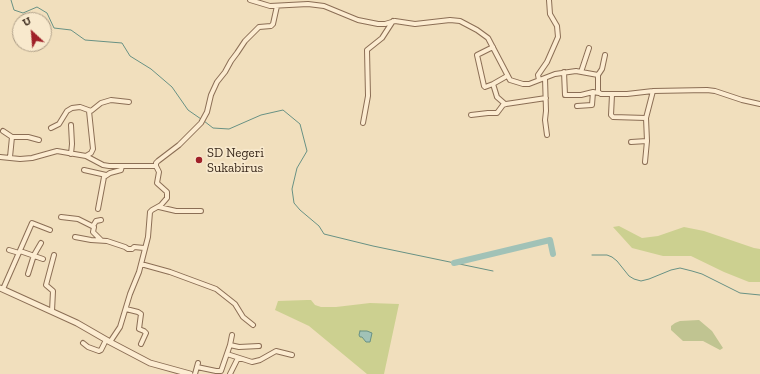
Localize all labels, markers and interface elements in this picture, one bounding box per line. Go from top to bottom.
north arrow [12,12,52,52]
text: U [21,14,33,29]
place label: SD Negeri Sukabirus [207,145,264,176]
marker: SD Negeri Sukabirus [194,155,204,165]

